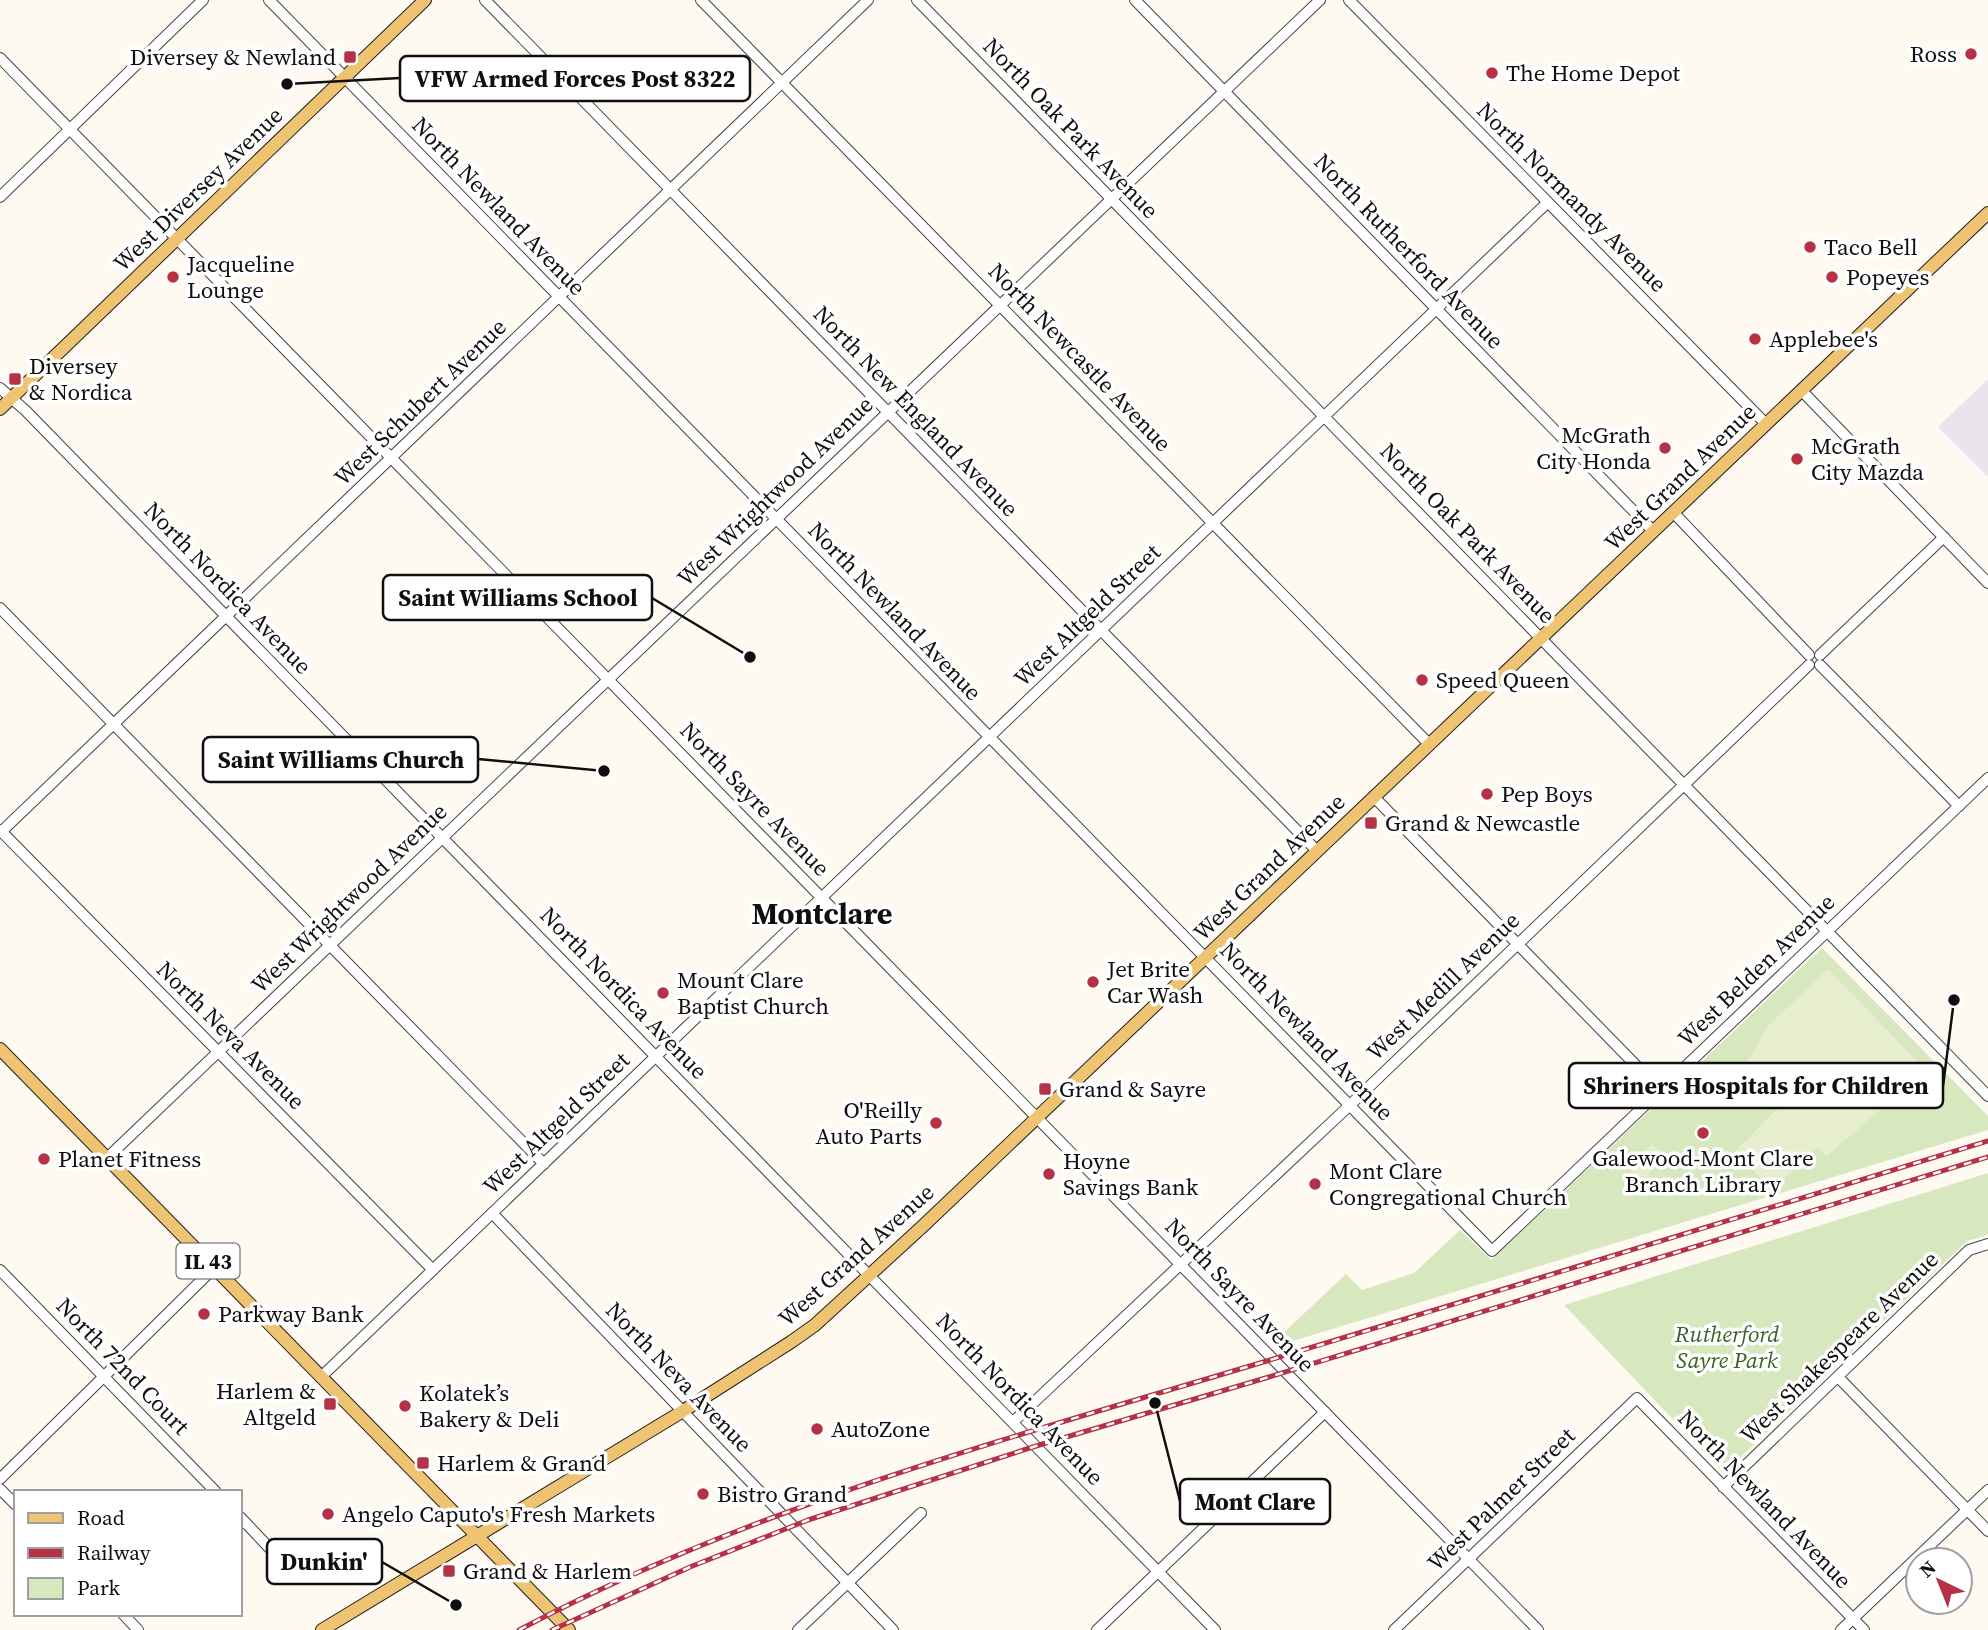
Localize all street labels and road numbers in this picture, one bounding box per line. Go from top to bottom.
street label: North Oak Park Avenue [976,31,1166,225]
street label: North Normandy Avenue [1470,95,1674,299]
street label: West Diversey Avenue [106,100,290,278]
street label: North Newland Avenue [405,110,593,302]
street label: North Rutherford Avenue [1307,146,1511,356]
street label: North Newcastle Avenue [981,256,1179,458]
street label: North New England Avenue [806,298,1026,524]
street label: West Schubert Avenue [327,311,513,493]
street label: West Wrightwood Avenue [670,389,880,593]
street label: West Grand Avenue [1597,396,1763,558]
street label: North Oak Park Avenue [1373,436,1563,630]
street label: North Nordica Avenue [137,495,319,681]
street label: North Newland Avenue [801,515,989,707]
street label: West Altgeld Street [1007,536,1168,693]
street label: North Sayre Avenue [673,715,837,883]
street label: West Grand Avenue [1186,786,1352,948]
street label: West Wrightwood Avenue [244,796,454,1000]
street label: West Belden Avenue [1670,886,1842,1054]
street label: North Nordica Avenue [533,900,715,1086]
street label: West Medill Avenue [1359,904,1527,1068]
street label: North Newland Avenue [1213,935,1401,1127]
street label: North Neva Avenue [150,954,312,1116]
street label: West Altgeld Street [476,1044,637,1201]
street label: West Grand Avenue [771,1176,941,1334]
street label: North Sayre Avenue [1158,1211,1322,1379]
road number: IL 43 [176,1244,240,1278]
street label: West Shakespeare Avenue [1733,1244,1945,1450]
street label: North 72nd Court [49,1290,197,1442]
street label: North Neva Avenue [599,1295,759,1459]
street label: North Nordica Avenue [929,1306,1111,1492]
street label: North Newland Avenue [1671,1403,1859,1595]
street label: West Palmer Street [1420,1420,1582,1578]

